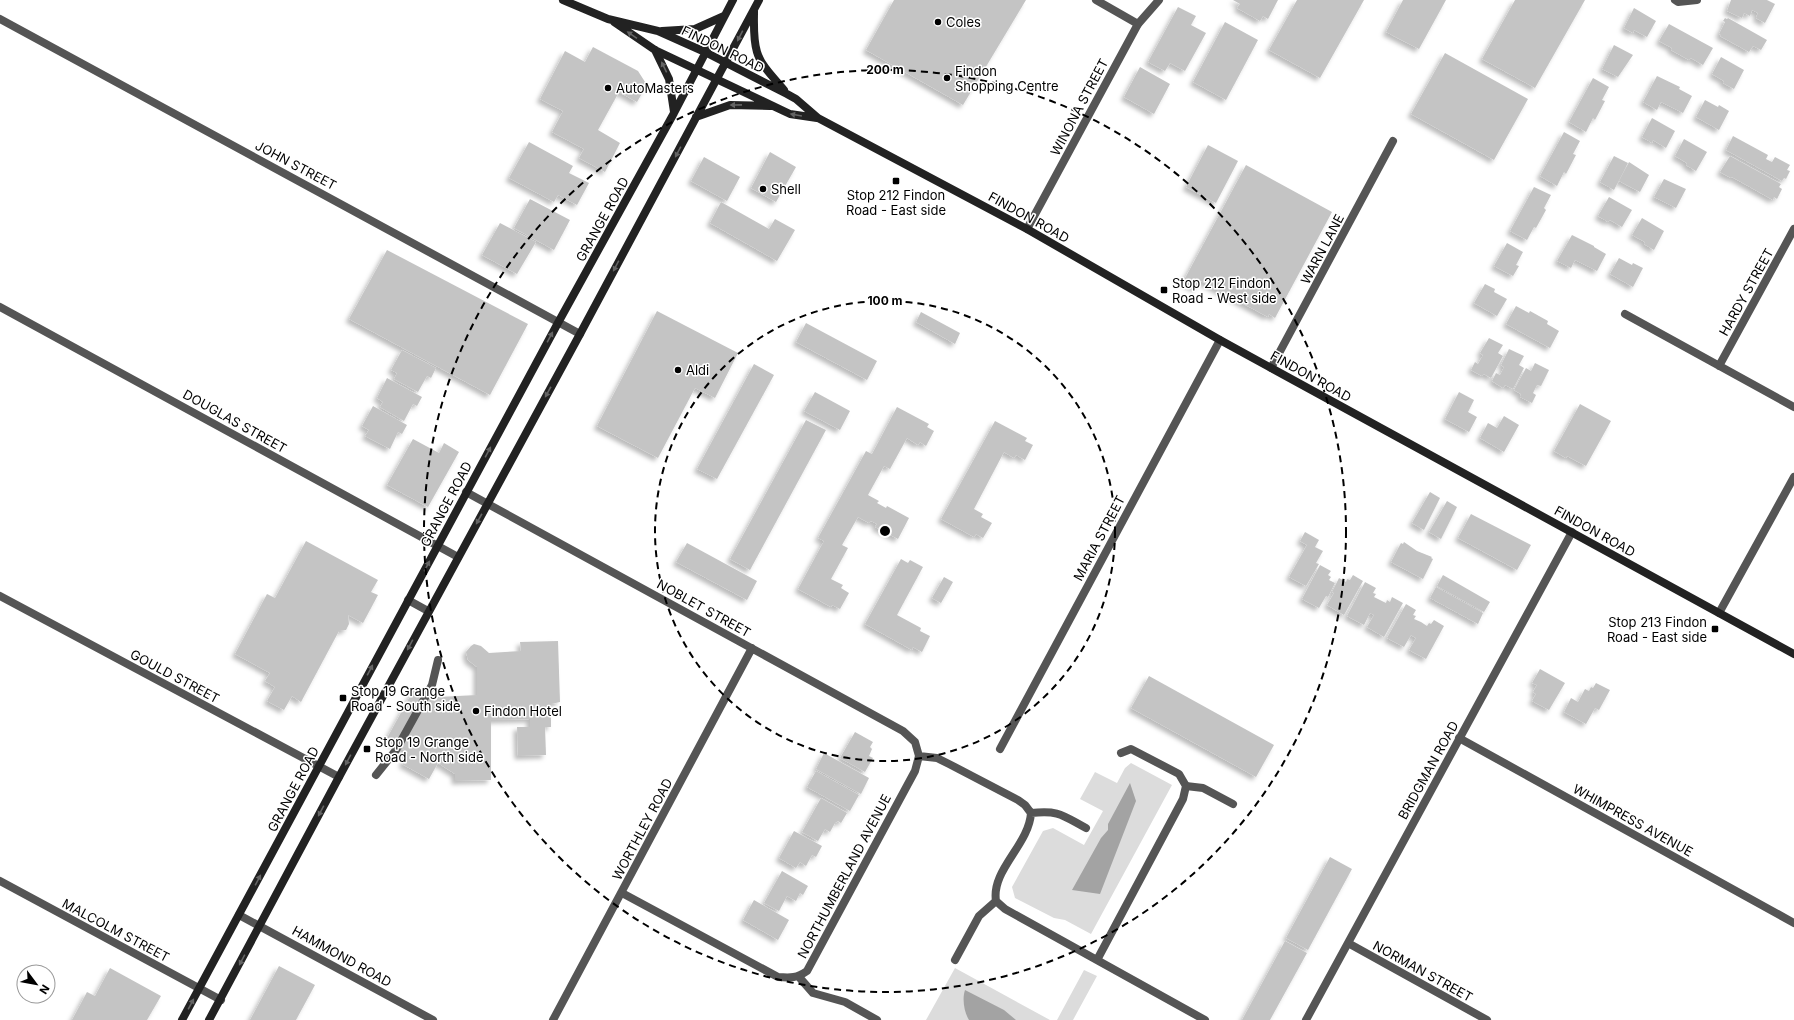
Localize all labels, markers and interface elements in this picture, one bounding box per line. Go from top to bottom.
place label: Coles [946,14,981,30]
marker: Coles [933,17,943,27]
street label: FINDON ROAD [679,22,767,76]
one-way arrow [737,30,744,42]
one-way arrow [626,31,638,38]
street label: WINONA STREET [1047,56,1111,158]
one-way arrow [660,62,667,73]
text: 200 m [866,62,904,77]
place label: Findon Shopping Centre [955,63,1058,94]
marker: Findon Shopping Centre [942,73,952,83]
place label: AutoMasters [616,80,694,96]
marker: AutoMasters [603,83,613,93]
one-way arrow [729,102,742,108]
one-way arrow [790,111,802,117]
street label: JOHN STREET [253,137,339,193]
one-way arrow [674,146,681,158]
street label: GRANGE ROAD [572,174,632,264]
marker: Stop 212 Findon Road - East side [891,176,901,186]
place label: Shell [771,181,801,197]
marker: Shell [758,184,768,194]
place label: Stop 212 Findon Road - East side [846,187,946,218]
street label: FINDON ROAD [986,188,1072,246]
street label: WARN LANE [1297,211,1347,287]
street label: HARDY STREET [1715,245,1777,339]
one-way arrow [613,261,620,272]
place label: Stop 212 Findon Road - West side [1172,275,1277,306]
marker: Stop 212 Findon Road - West side [1159,285,1169,295]
text: 100 m [867,293,903,308]
one-way arrow [547,331,554,343]
street label: FINDON ROAD [1268,347,1354,405]
place label: Aldi [686,362,709,378]
marker: Aldi [673,365,683,375]
street label: DOUGLAS STREET [180,386,290,456]
one-way arrow [545,387,552,398]
one-way arrow [485,446,492,458]
street label: GRANGE ROAD [417,459,475,549]
street label: MARIA STREET [1070,493,1128,583]
street label: FINDON ROAD [1552,502,1638,560]
one-way arrow [476,513,483,525]
centre of rings [878,524,892,538]
one-way arrow [423,560,430,572]
street label: NOBLET STREET [654,576,754,640]
place label: Stop 213 Findon Road - East side [1607,614,1707,645]
marker: Stop 213 Findon Road - East side [1710,624,1720,634]
one-way arrow [407,639,413,651]
street label: GOULD STREET [128,646,222,706]
one-way arrow [367,664,374,676]
place label: Stop 19 Grange Road - South side [351,683,461,714]
marker: Stop 19 Grange Road - South side [338,693,348,703]
place label: Findon Hotel [484,703,562,719]
marker: Findon Hotel [471,706,481,716]
street label: BRIDGMAN ROAD [1394,718,1462,822]
place label: Stop 19 Grange Road - North side [375,734,483,765]
street label: GRANGE ROAD [264,744,322,834]
marker: Stop 19 Grange Road - North side [362,744,372,754]
one-way arrow [345,754,352,765]
street label: WORTHLEY ROAD [608,775,676,883]
street label: WHIMPRESS AVENUE [1570,780,1696,860]
street label: NORTHUMBERLAND AVENUE [794,791,894,961]
one-way arrow [317,805,324,817]
one-way arrow [254,875,261,886]
street label: MALCOLM STREET [60,895,172,965]
street label: HAMMOND ROAD [290,922,394,990]
street label: NORMAN STREET [1370,937,1476,1005]
one-way arrow [239,954,245,965]
north arrow [16,964,56,1004]
text: N [36,982,53,997]
one-way arrow [187,998,194,1010]

